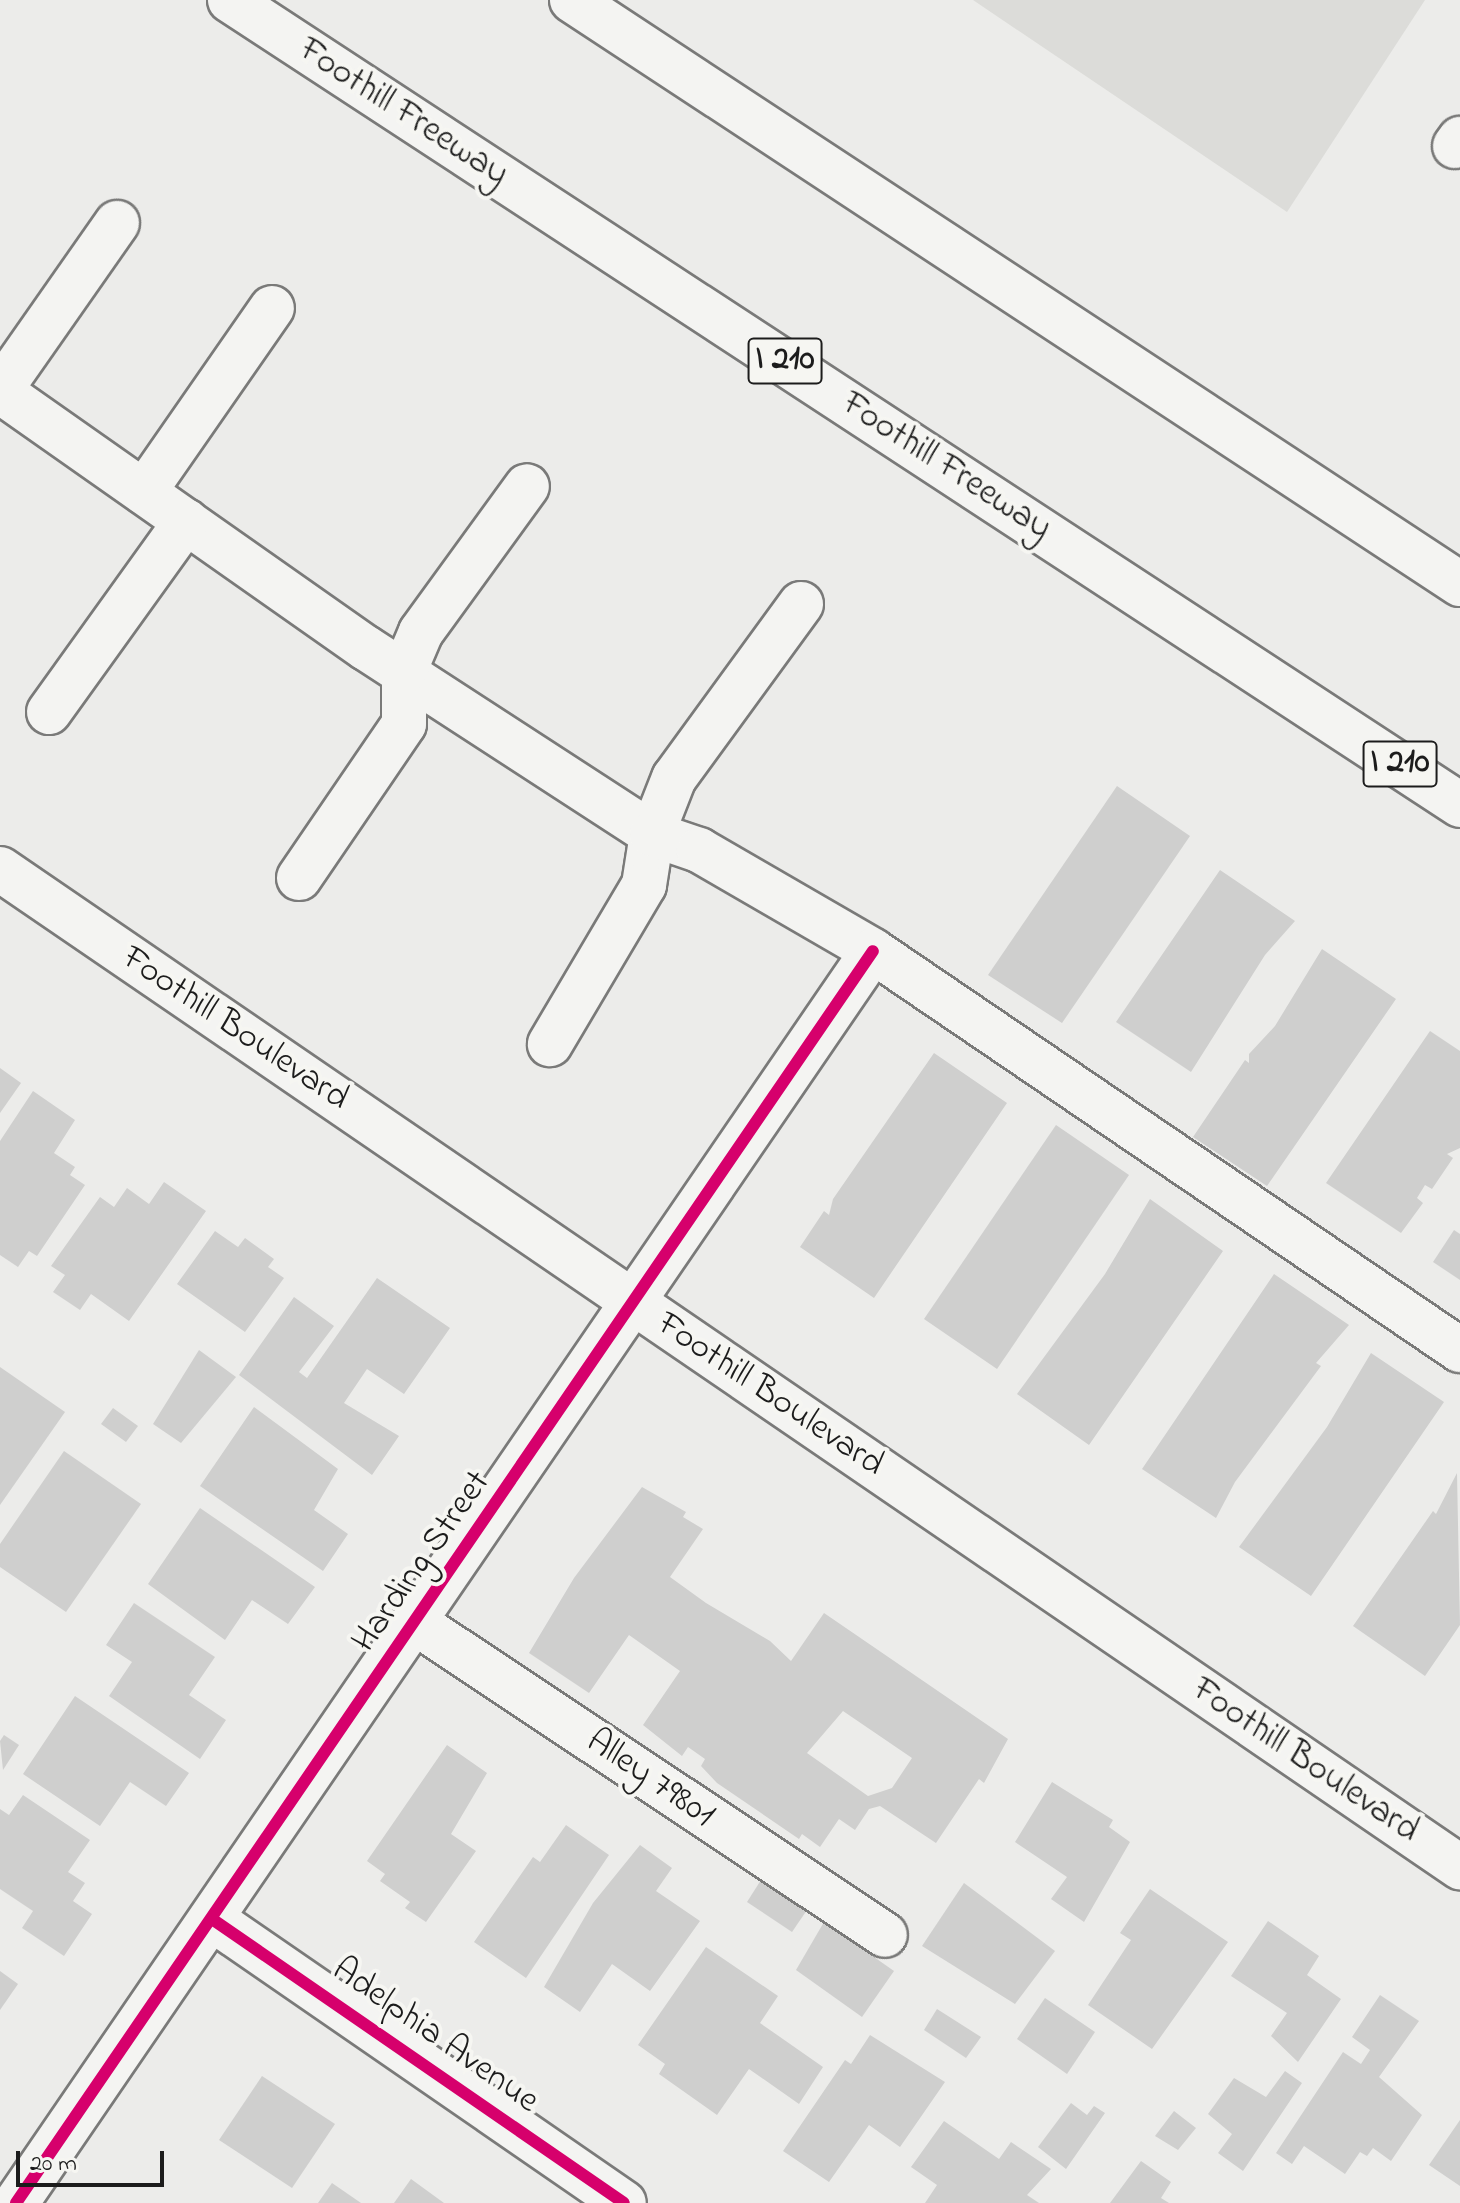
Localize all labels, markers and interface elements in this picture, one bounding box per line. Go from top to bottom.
street label: Foothill Freeway [290,29,516,197]
road number: I 210 [747,331,823,391]
street label: Foothill Freeway [833,383,1059,551]
road number: I 210 [1362,734,1438,794]
street label: Foothill Boulevard [113,937,357,1121]
street label: Foothill Boulevard [648,1303,892,1487]
street label: Harding Street [344,1463,500,1661]
street label: Foothill Boulevard [1183,1669,1427,1853]
street label: Alley 79801 [578,1720,722,1838]
street label: Adelphia Avenue [323,1949,547,2123]
scale bar [20,2135,168,2185]
text: 20 m [30,2147,77,2182]

